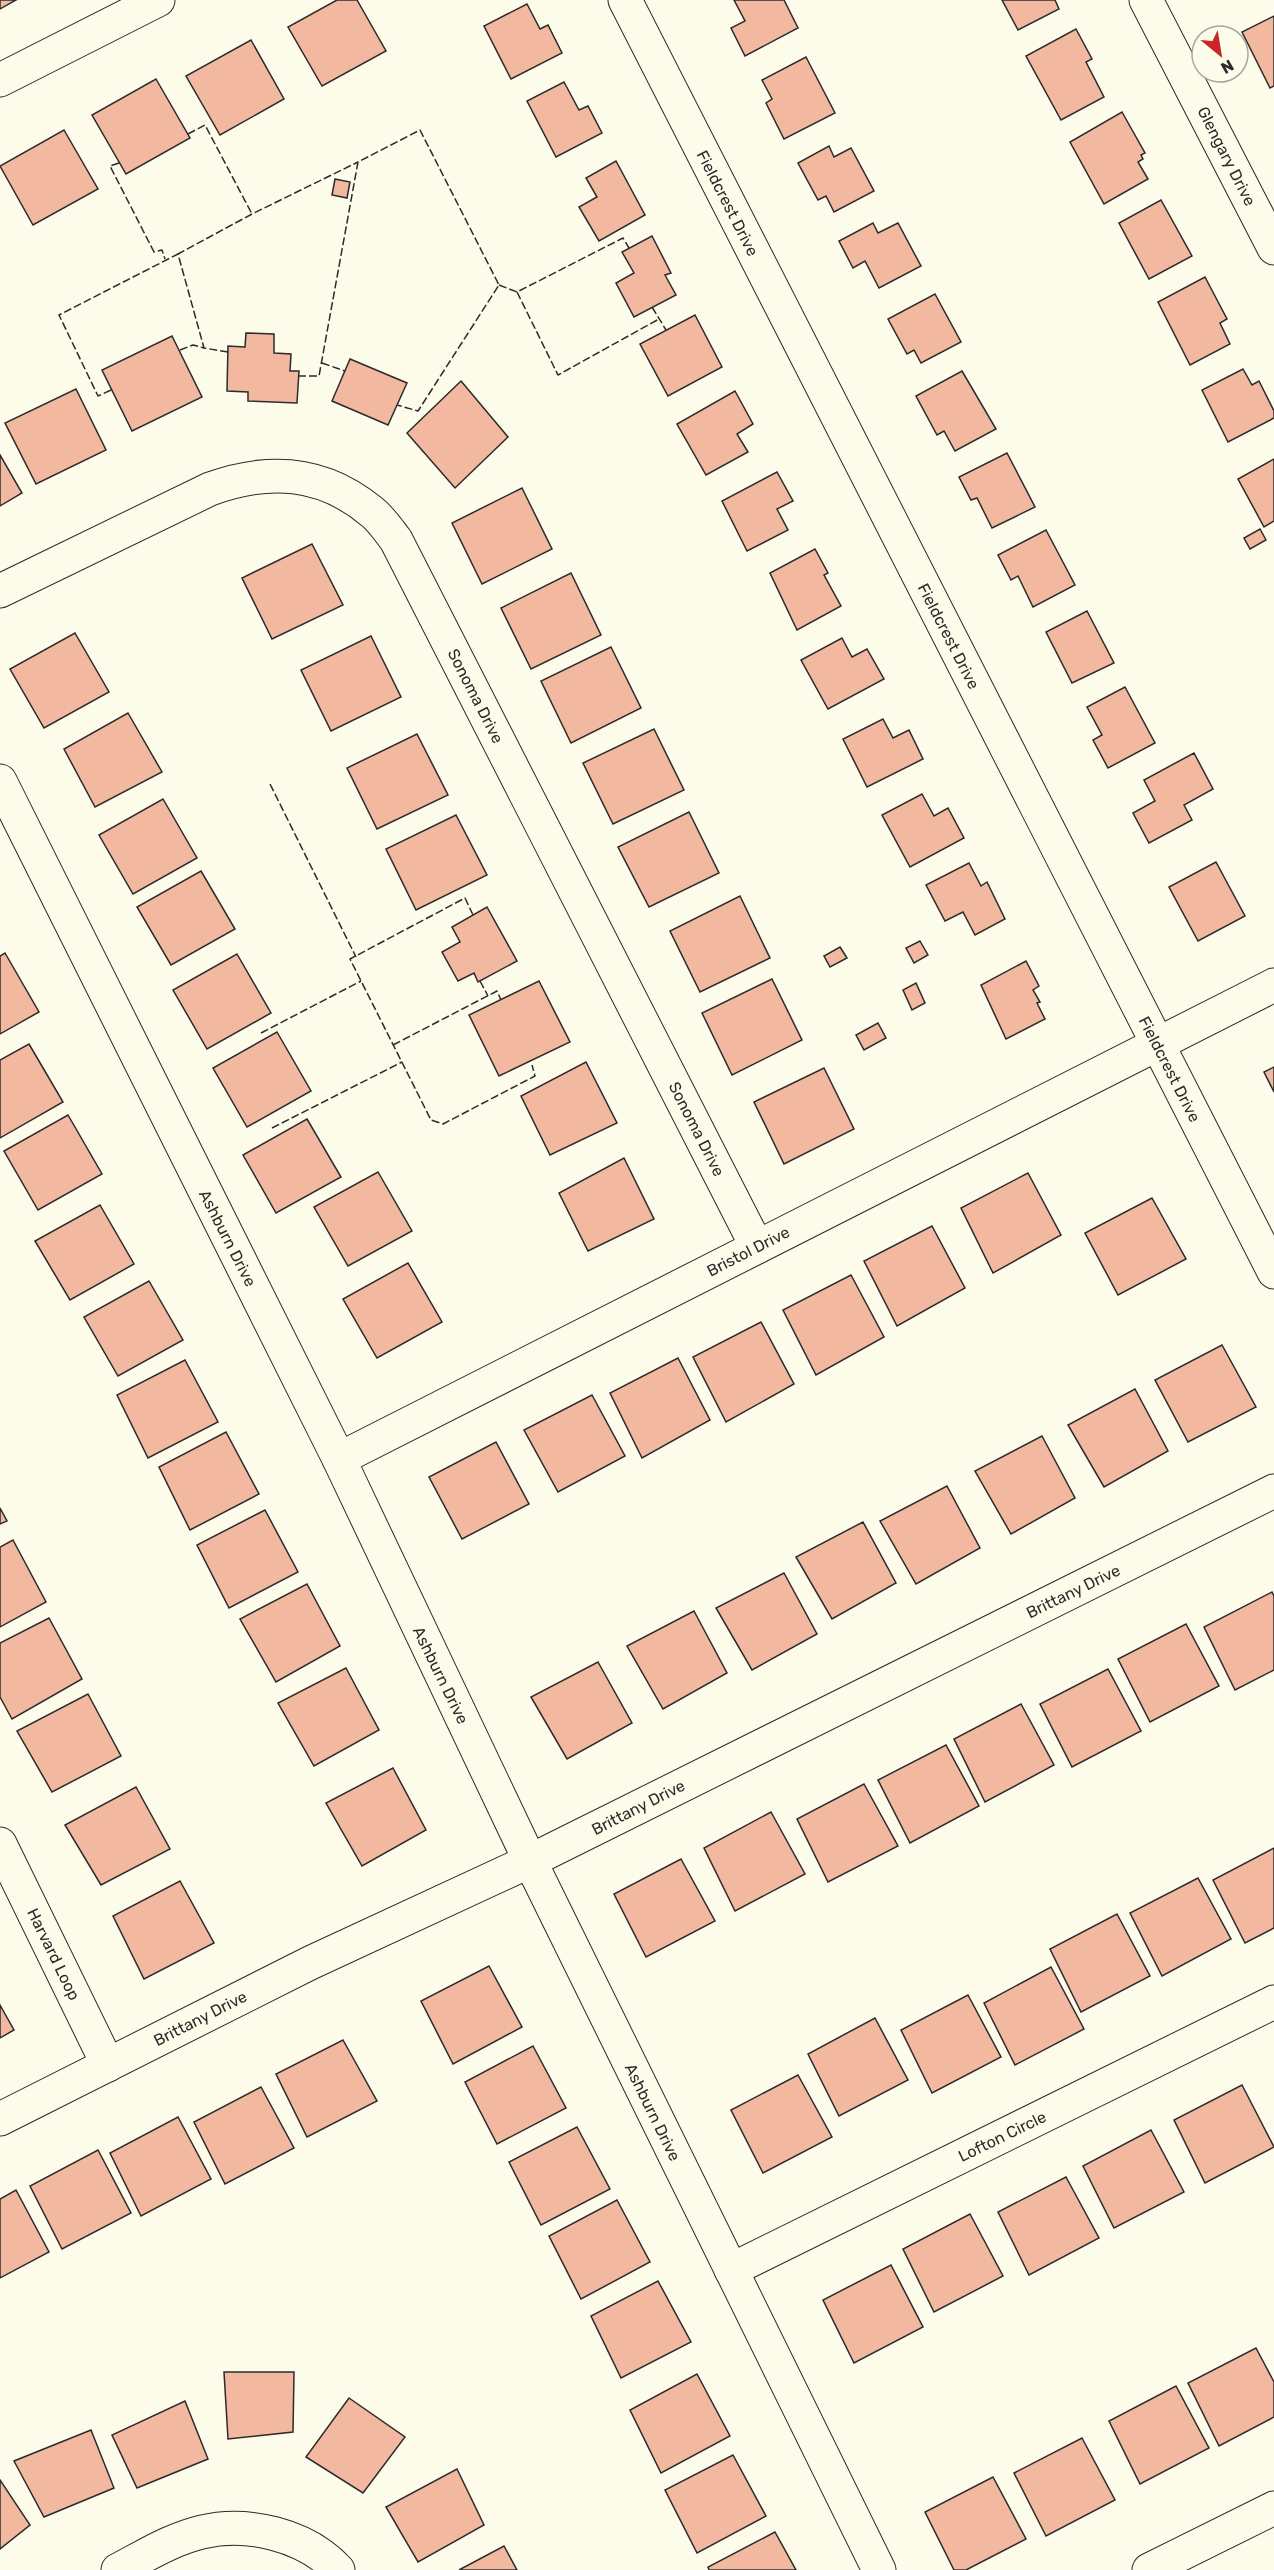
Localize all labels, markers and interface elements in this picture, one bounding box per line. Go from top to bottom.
north arrow [1190,24,1250,84]
text: N [1218,55,1237,78]
street label: Glengary Drive [1193,103,1260,209]
street label: Fieldcrest Drive [693,147,762,259]
street label: Fieldcrest Drive [914,580,983,692]
street label: Sonoma Drive [444,646,508,747]
street label: Fieldcrest Drive [1135,1013,1204,1125]
street label: Sonoma Drive [665,1079,729,1180]
street label: Ashburn Drive [195,1187,260,1290]
street label: Bristol Drive [704,1222,793,1280]
street label: Brittany Drive [1023,1560,1123,1622]
street label: Ashburn Drive [409,1623,472,1727]
street label: Brittany Drive [588,1776,688,1839]
street label: Harvard Loop [23,1905,84,2003]
street label: Brittany Drive [150,1987,250,2050]
street label: Ashburn Drive [621,2060,684,2164]
street label: Lofton Circle [955,2107,1049,2166]

